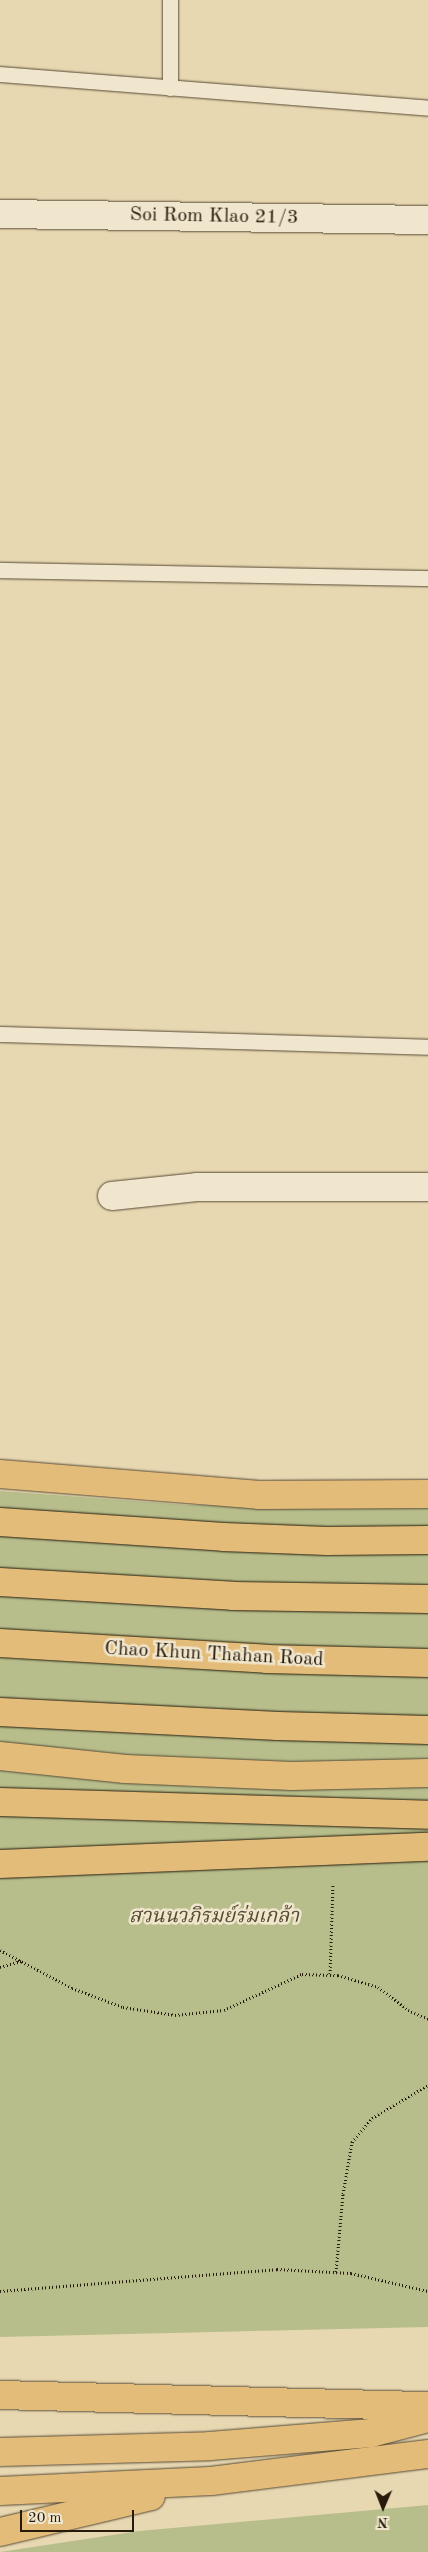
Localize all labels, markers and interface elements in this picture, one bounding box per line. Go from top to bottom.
street label: Soi Rom Klao 21/3 [129,204,299,230]
street label: Chao Khun Thahan Road [104,1637,324,1673]
park label: สวนนวภิรมย์ร่มเกล้า [129,1905,299,1929]
north arrow [358,2482,408,2532]
scale bar [22,2500,136,2532]
text: 20 m [28,2511,62,2526]
text: N [377,2515,388,2529]

